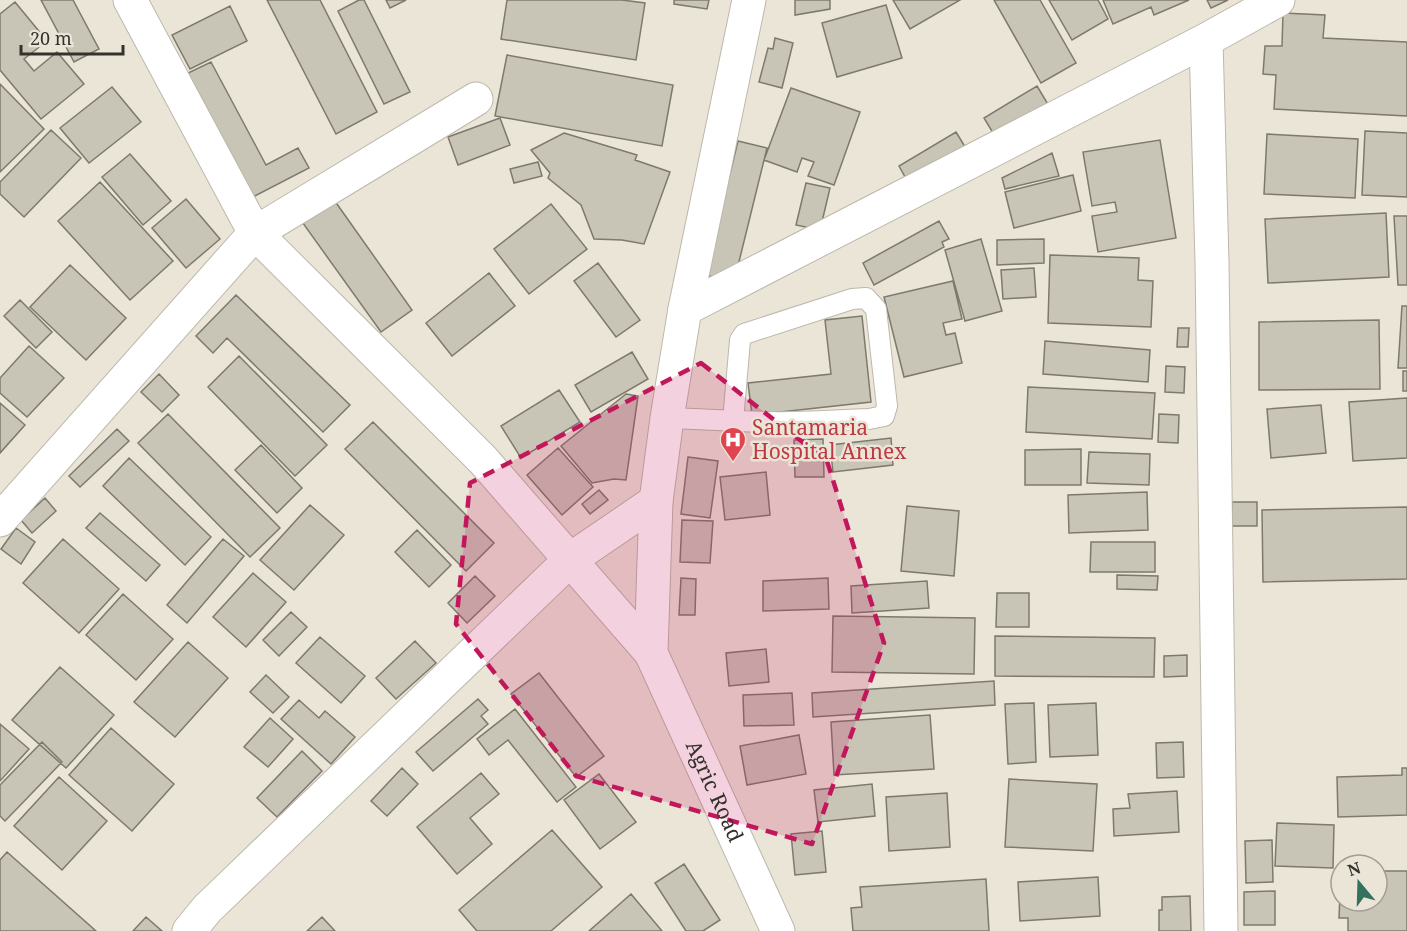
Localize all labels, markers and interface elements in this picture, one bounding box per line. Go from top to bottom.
scale bar [21,18,123,56]
text: 20 m [30,26,72,50]
place label: Santamaria Hospital Annex [752,413,907,465]
hospital icon: Santamaria Hospital Annex [718,425,748,463]
street label: Agric Road [680,736,751,846]
north arrow [1329,853,1389,913]
text: N [1345,856,1364,881]

